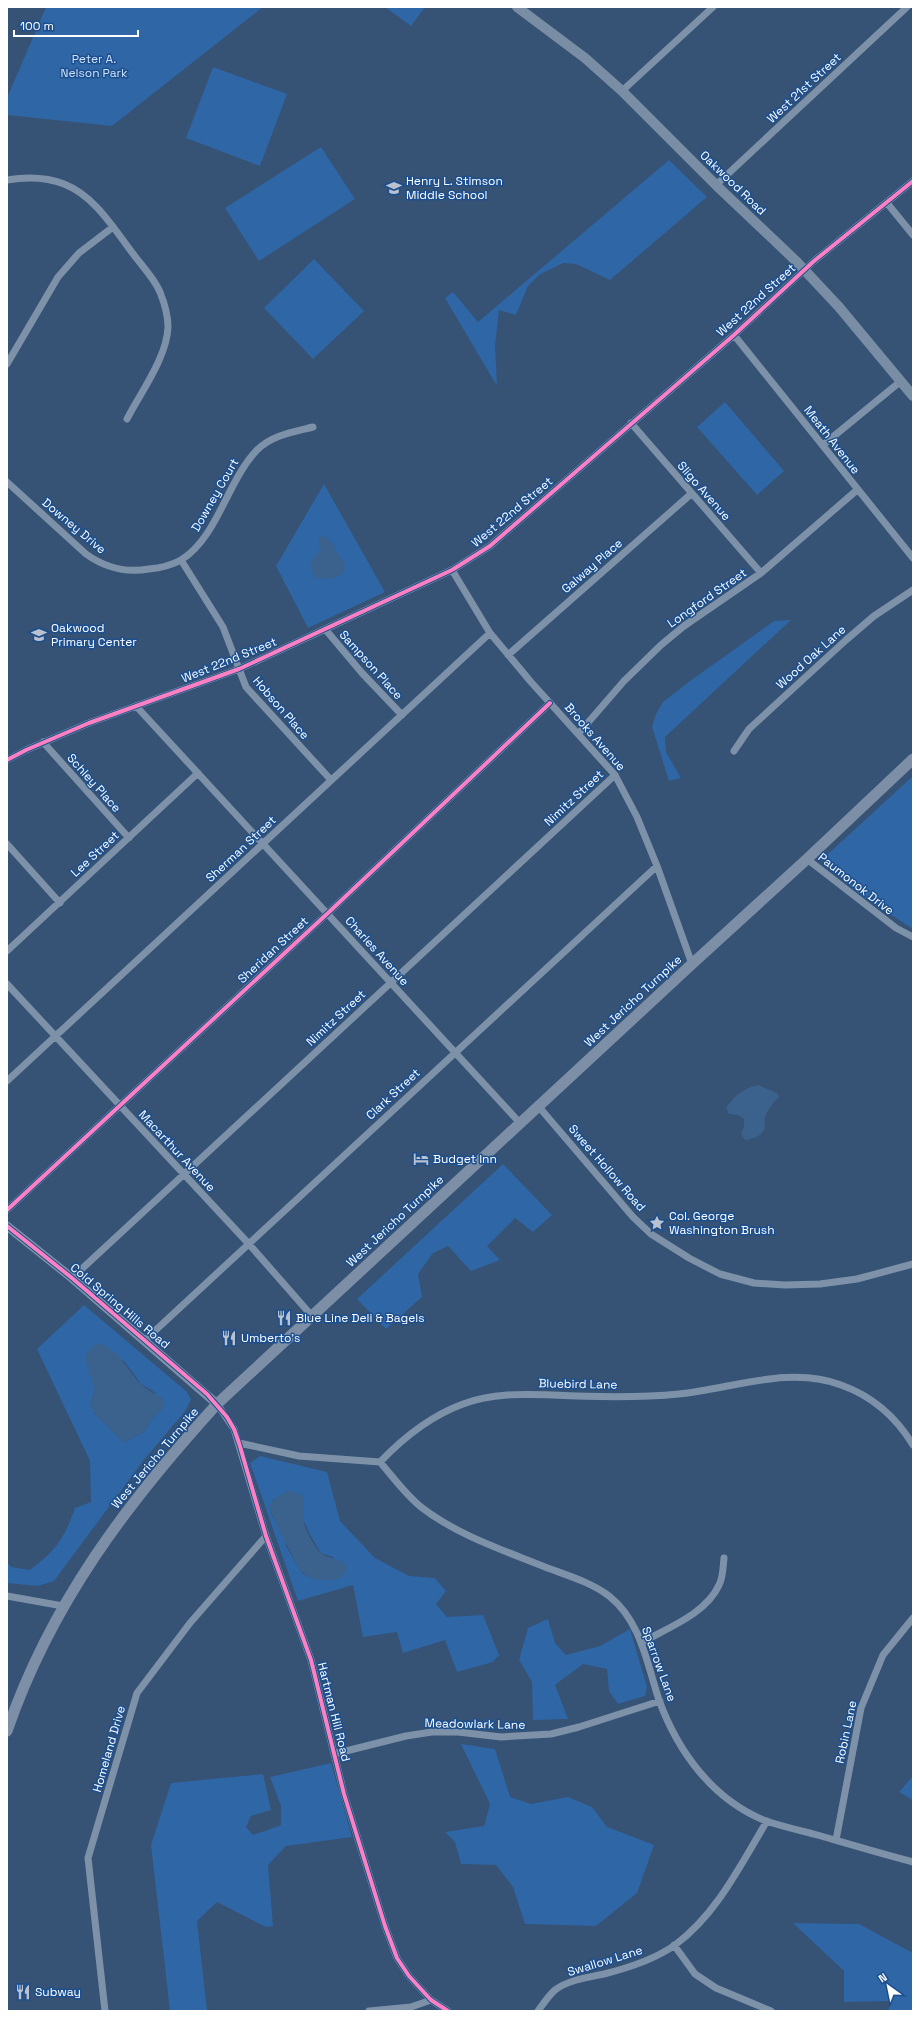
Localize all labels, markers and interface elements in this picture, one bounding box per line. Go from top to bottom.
scale bar [14,12,138,38]
text: 100 m [20,18,54,34]
street label: West 21st Street [763,49,845,127]
park label: Peter A. Nelson Park [60,51,128,81]
street label: Oakwood Road [697,147,769,219]
place label: Henry L. Stimson Middle School [406,173,503,203]
school or university icon: Henry L. Stimson Middle School [385,179,403,197]
street label: West 22nd Street [713,260,799,340]
street label: Meath Avenue [800,403,864,477]
street label: Downey Court [188,455,242,535]
street label: Sligo Avenue [674,458,734,524]
street label: West 22nd Street [468,473,556,551]
street label: Downey Drive [39,495,109,557]
street label: Galway Place [558,535,626,597]
street label: Longford Street [664,565,750,631]
place label: Oakwood Primary Center [51,620,137,650]
street label: Wood Oak Lane [773,621,849,693]
school or university icon: Oakwood Primary Center [30,626,48,644]
street label: Sampson Place [336,627,406,703]
street label: West 22nd Street [179,634,279,686]
street label: Hobson Place [249,673,313,743]
street label: Brooks Avenue [561,700,629,774]
street label: Schley Place [63,750,125,816]
street label: Nimitz Street [541,766,607,830]
street label: Sherman Street [202,812,280,886]
street label: Lee Street [67,828,123,880]
street label: Paumonok Drive [815,849,897,919]
street label: Sheridan Street [234,913,312,987]
street label: Charles Avenue [342,913,412,989]
street label: West Jericho Turnpike [581,952,685,1050]
street label: Nimitz Street [303,986,369,1050]
street label: Clark Street [363,1065,423,1123]
street label: Macarthur Avenue [135,1107,219,1195]
street label: Sweet Hollow Road [565,1121,649,1215]
hotel icon: Budget Inn [412,1150,430,1168]
place label: Budget Inn [433,1151,497,1167]
street label: West Jericho Turnpike [343,1172,447,1270]
place label: Col. George Washington Brush [669,1208,775,1238]
place icon: Col. George Washington Brush [648,1214,666,1232]
street label: Cold Spring Hills Road [67,1260,173,1352]
restaurant icon: Blue Line Deli & Bagels [275,1309,293,1327]
place label: Blue Line Deli & Bagels [296,1310,425,1326]
restaurant icon: Umberto's [220,1329,238,1347]
place label: Umberto's [241,1330,300,1346]
street label: Bluebird Lane [538,1375,618,1393]
street label: West Jericho Turnpike [108,1404,202,1512]
street label: Sparrow Lane [638,1624,680,1704]
street label: Hartman Hill Road [314,1661,354,1763]
street label: Robin Lane [832,1699,860,1765]
street label: Homeland Drive [89,1704,129,1794]
street label: Meadowlark Lane [425,1715,525,1733]
street label: Swallow Lane [566,1942,644,1980]
north arrow [868,1966,908,2006]
text: N [876,1970,889,1985]
restaurant icon: Subway [14,1983,32,2001]
place label: Subway [35,1984,81,2000]

